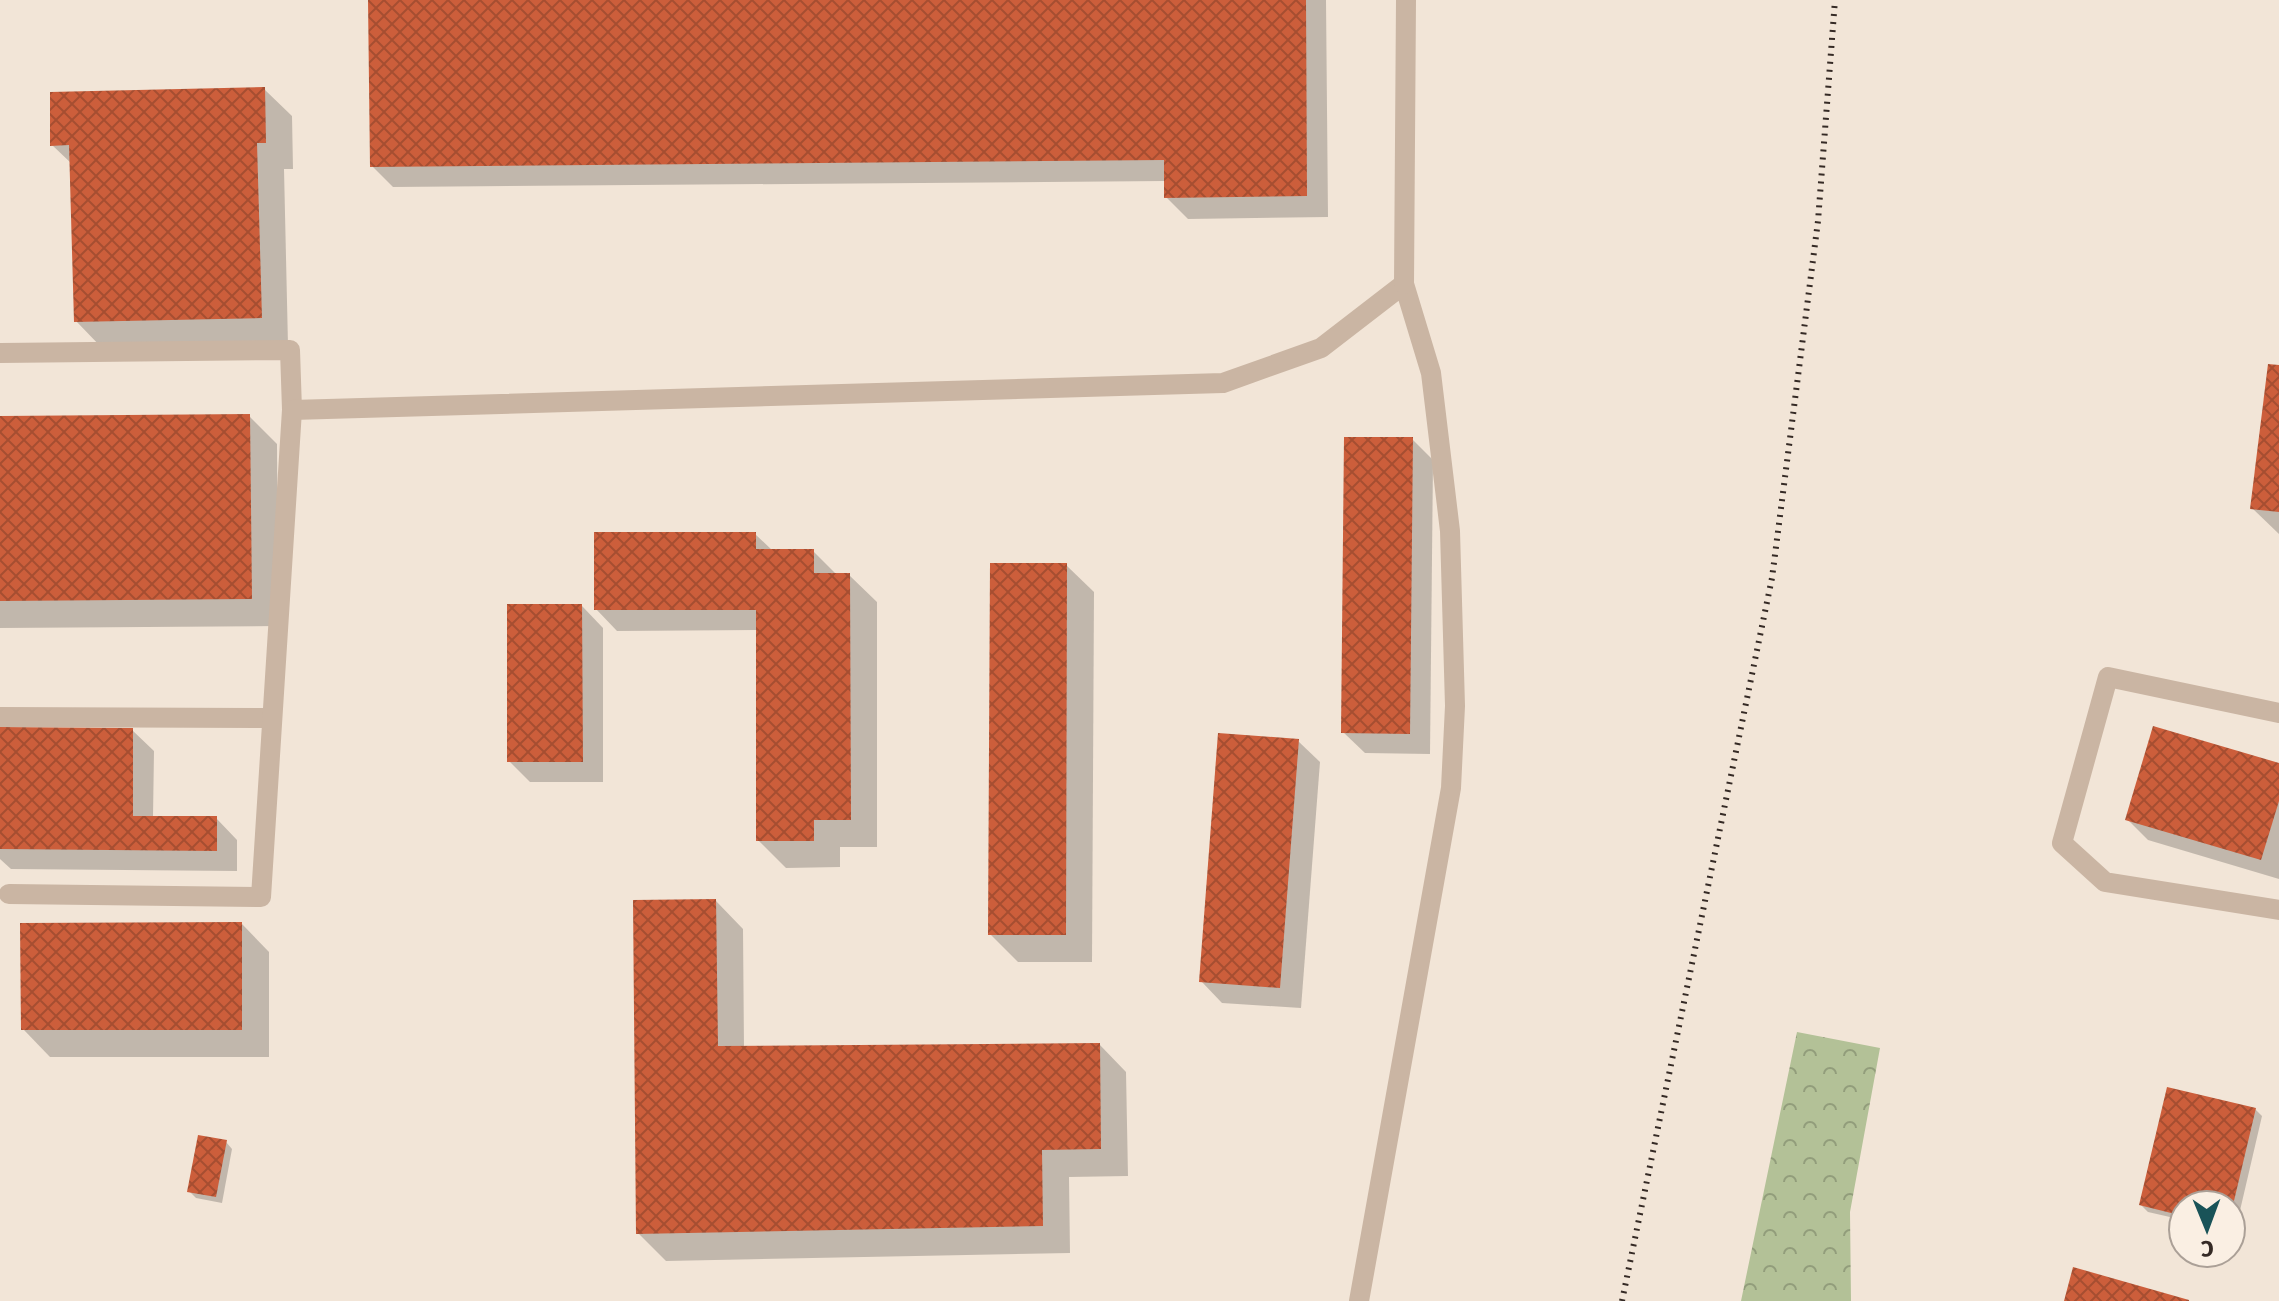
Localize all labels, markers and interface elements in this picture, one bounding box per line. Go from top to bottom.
north arrow [2167,1189,2247,1269]
text: С [2200,1235,2214,1262]

